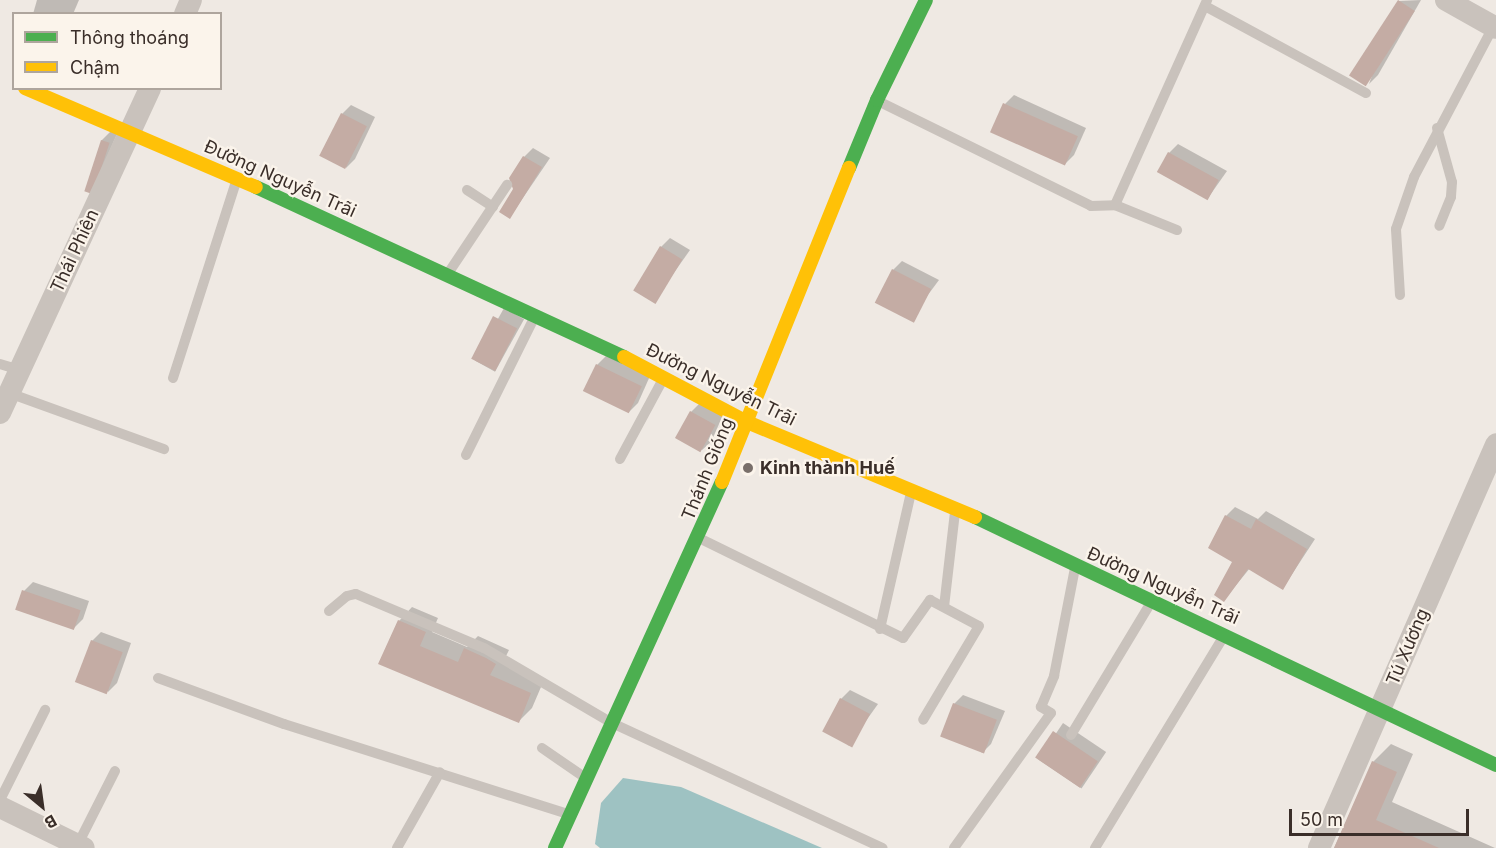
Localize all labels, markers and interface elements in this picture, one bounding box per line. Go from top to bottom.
legend [12,12,222,90]
text: Thông thoáng [70,27,189,48]
text: Chậm [70,57,120,78]
street label: Đường Nguyễn Trãi [201,136,359,222]
street label: Thái Phiên [46,206,104,296]
street label: Đường Nguyễn Trãi [643,339,799,431]
street label: Thánh Gióng [678,414,738,524]
place label: Kinh thành Huế [760,457,895,479]
marker: Kinh thành Huế [741,461,755,475]
street label: Đường Nguyễn Trãi [1084,543,1242,629]
street label: Tú Xương [1382,605,1434,689]
north arrow [12,776,72,836]
scale bar [1292,797,1472,835]
text: 50 m [1300,809,1343,830]
text: B [41,810,60,833]

